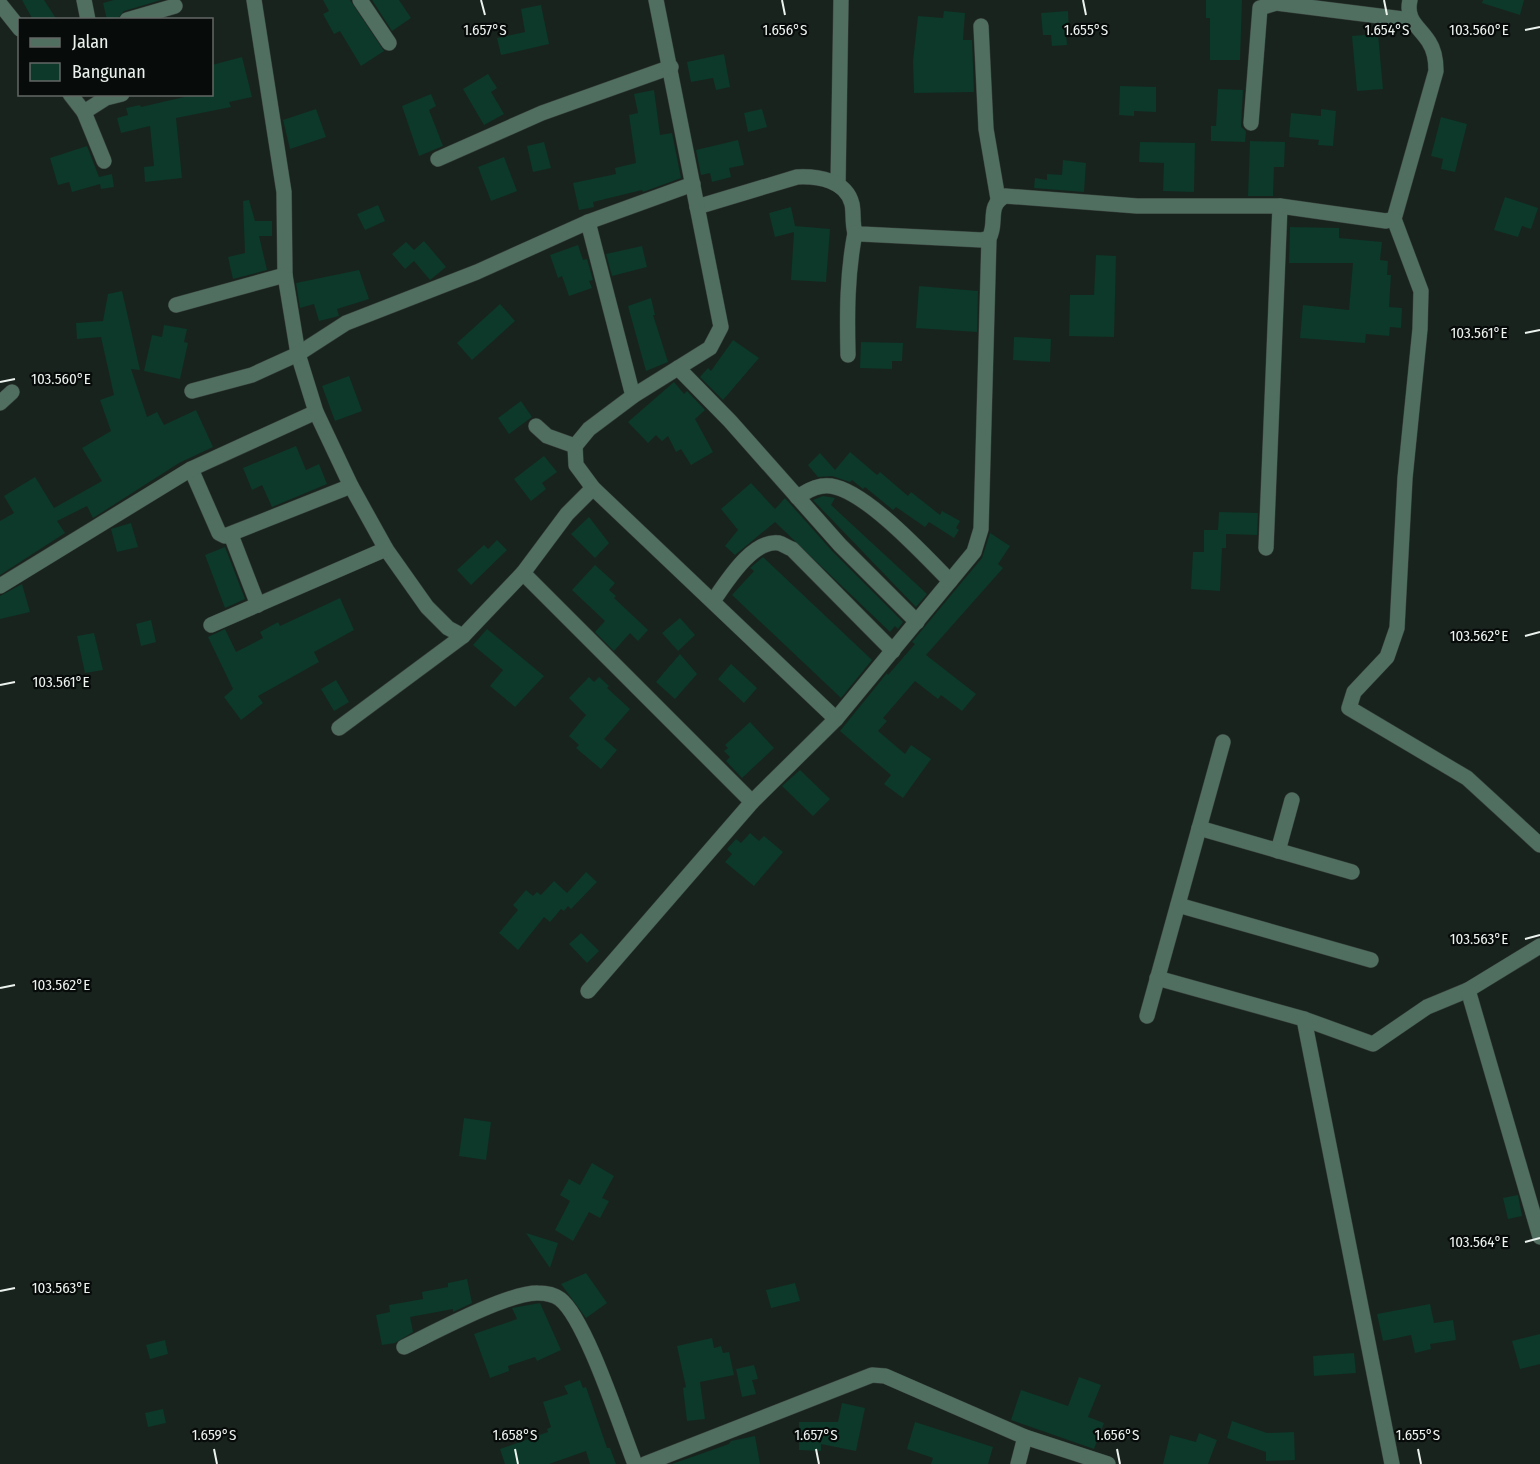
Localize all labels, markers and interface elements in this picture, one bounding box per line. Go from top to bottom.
legend [18,18,213,96]
text: 1.657°S [463,21,507,39]
text: 1.656°S [763,21,807,39]
text: 1.655°S [1064,21,1108,39]
text: 1.654°S [1365,21,1409,39]
text: 103.560°E [1449,21,1509,39]
text: Jalan [72,31,109,53]
text: Bangunan [72,61,146,83]
text: 103.561°E [1450,324,1508,342]
text: 103.560°E [31,370,91,388]
text: 103.562°E [1450,627,1508,645]
text: 103.561°E [32,673,90,691]
text: 103.563°E [1450,930,1508,948]
text: 103.562°E [32,976,90,994]
text: 103.564°E [1449,1233,1509,1251]
text: 103.563°E [32,1279,90,1297]
text: 1.659°S [192,1426,236,1444]
text: 1.658°S [492,1426,538,1444]
text: 1.657°S [794,1426,838,1444]
text: 1.656°S [1095,1426,1139,1444]
text: 1.655°S [1396,1426,1440,1444]

